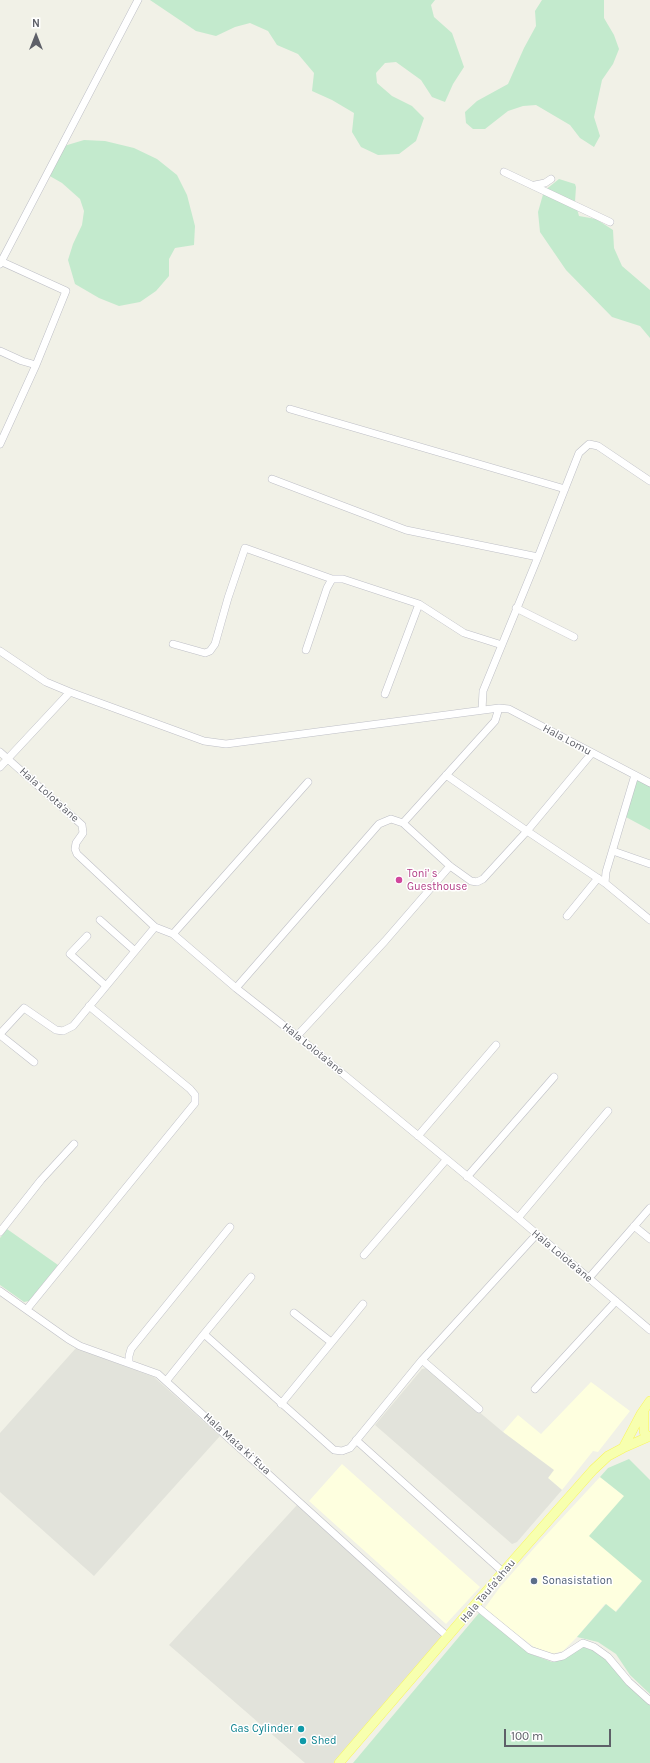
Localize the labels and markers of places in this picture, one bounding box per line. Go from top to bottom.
place label: Toni' s Guesthouse [407,867,467,893]
marker: Toni' s Guesthouse [394,875,404,885]
place label: Sonasistation [542,1574,612,1588]
marker: Sonasistation [529,1576,539,1586]
place label: Gas Cylinder [230,1722,293,1736]
marker: Gas Cylinder [296,1724,306,1734]
place label: Shed [311,1734,336,1748]
marker: Shed [298,1736,308,1746]

